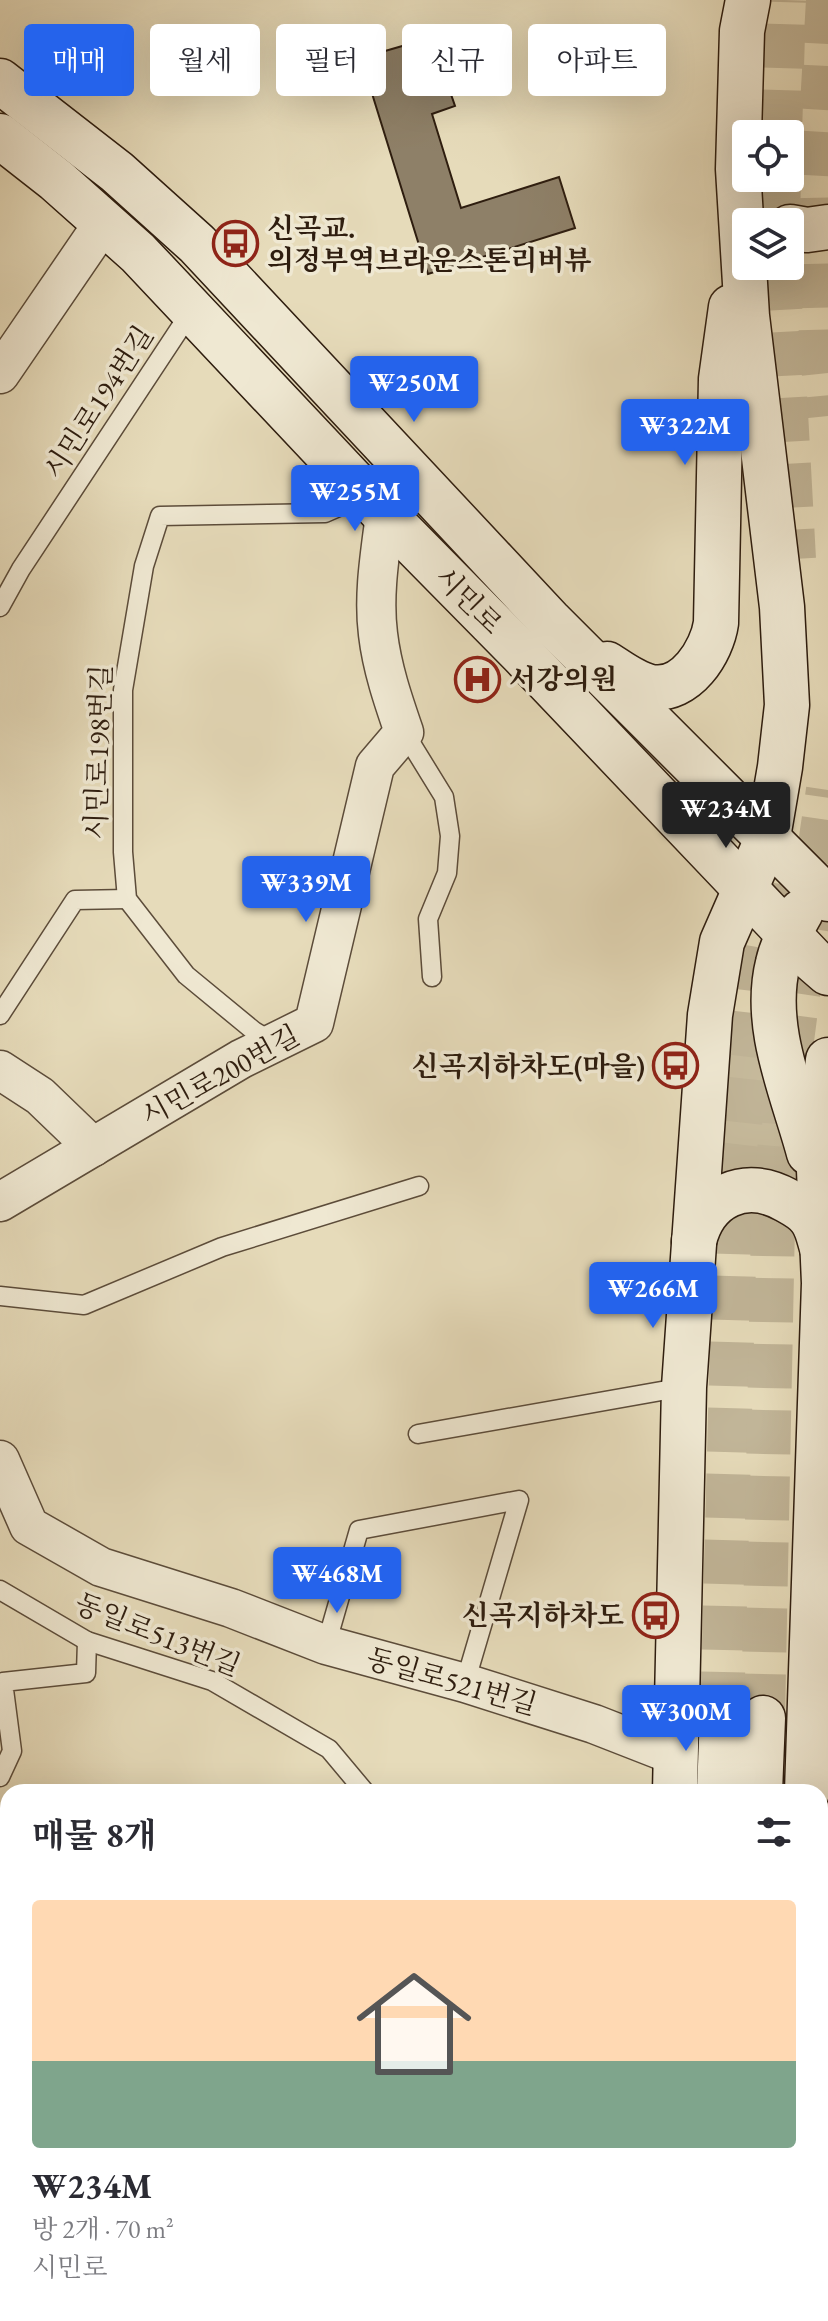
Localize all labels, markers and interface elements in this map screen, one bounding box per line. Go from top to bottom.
chip: 매매 [24,24,134,96]
chip: 월세 [150,24,260,96]
chip: 필터 [276,24,386,96]
chip: 신규 [402,24,512,96]
chip: 아파트 [528,24,666,96]
map controls [732,120,804,280]
button: locate [732,120,804,192]
button: layers [732,208,804,280]
place label: 신곡교. 의정부역브라운스톤리버뷰 [267,210,592,278]
bus stop icon: 신곡교. 의정부역브라운스톤리버뷰 [212,220,260,268]
street label: 시민로194번길 [35,319,161,485]
pin: ₩250M [358,356,470,424]
text: ₩250M [368,365,460,399]
pin: ₩322M [629,399,741,467]
text: ₩322M [639,408,731,442]
pin: ₩255M [299,465,411,533]
text: ₩255M [309,474,401,508]
street label: 시민로 [428,559,510,641]
hospital icon: 서강의원 [454,655,502,703]
place label: 서강의원 [509,661,617,697]
street label: 시민로198번길 [77,664,119,840]
pin: ₩234M [670,782,782,850]
text: ₩234M [680,791,772,825]
pin: ₩339M [250,856,362,924]
text: ₩339M [260,865,352,899]
street label: 시민로200번길 [134,1017,306,1133]
bus stop icon: 신곡지하차도(마을) [652,1042,700,1090]
place label: 신곡지하차도(마을) [412,1048,645,1084]
pin: ₩266M [597,1262,709,1330]
text: ₩266M [607,1271,699,1305]
pin: ₩468M [281,1547,393,1615]
text: ₩468M [291,1556,383,1590]
street label: 동일로513번길 [70,1584,246,1684]
bus stop icon: 신곡지하차도 [631,1591,679,1639]
place label: 신곡지하차도 [462,1597,624,1633]
street label: 동일로521번길 [363,1640,541,1722]
pin: ₩300M [630,1685,742,1753]
text: ₩300M [640,1694,732,1728]
icon: filters [752,1810,796,1854]
text: 매물 8개 [32,1813,157,1857]
icon: home [342,1952,486,2096]
text: ₩234M [32,2164,152,2208]
text: 방 2개 · 70 m² [32,2212,174,2246]
text: 시민로 [32,2250,107,2284]

